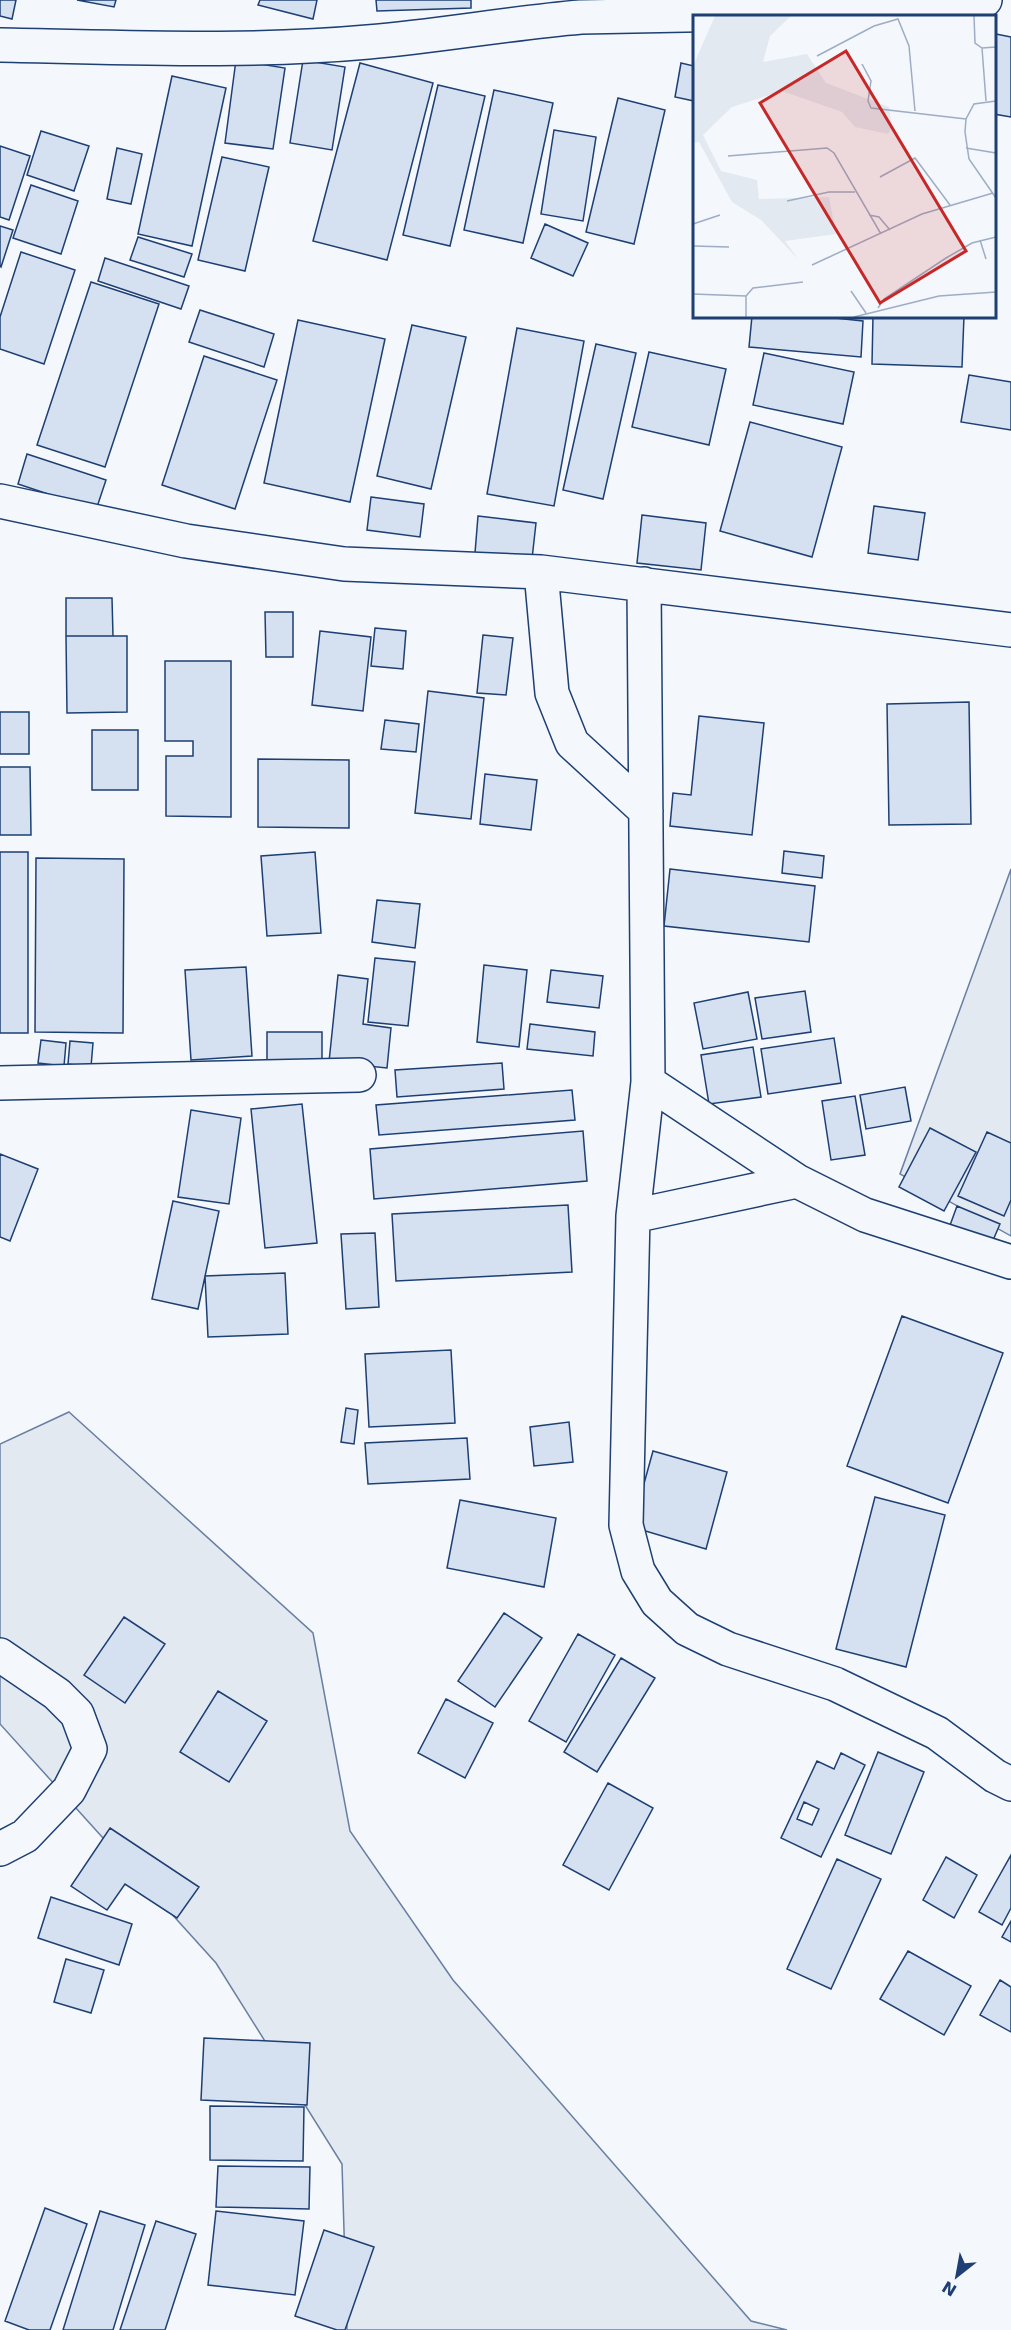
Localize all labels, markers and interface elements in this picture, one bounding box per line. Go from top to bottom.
inset map [693,15,996,318]
north arrow [927,2246,987,2306]
text: N [939,2277,960,2300]

